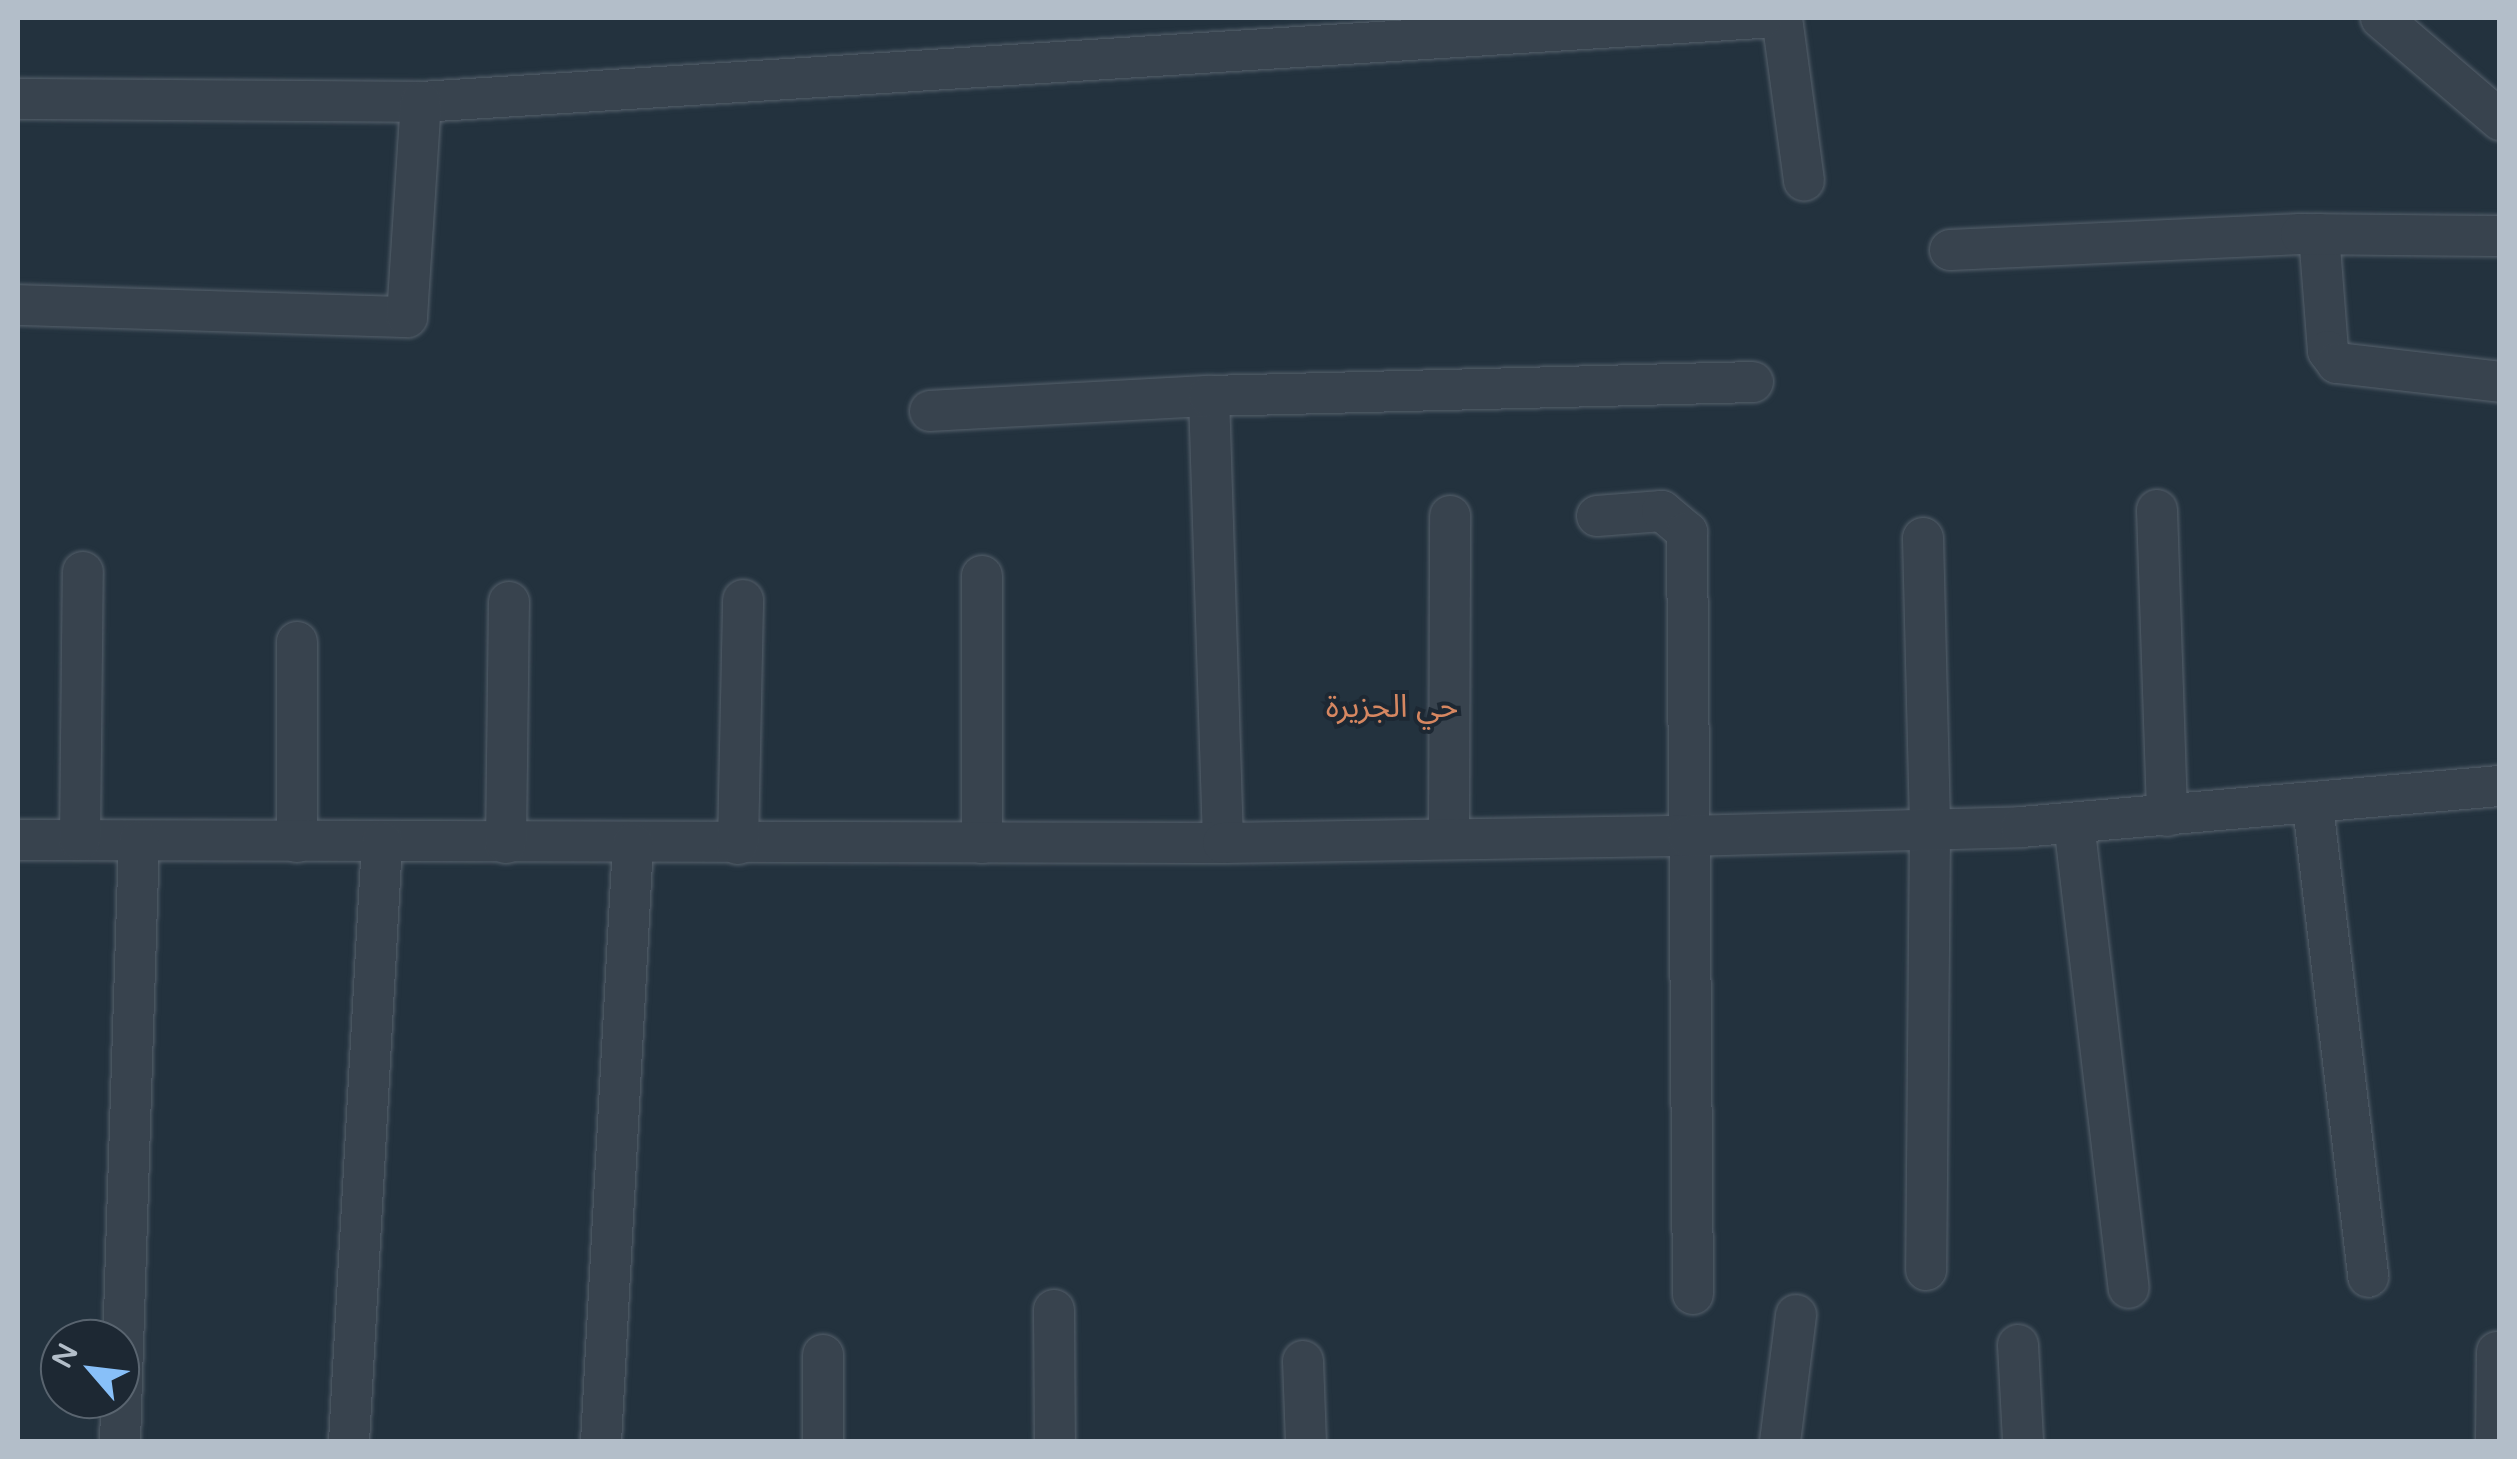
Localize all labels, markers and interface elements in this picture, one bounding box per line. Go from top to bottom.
district label: حي الجزيرة [1326,688,1458,726]
north arrow [40,1319,140,1419]
text: N [45,1338,86,1374]

